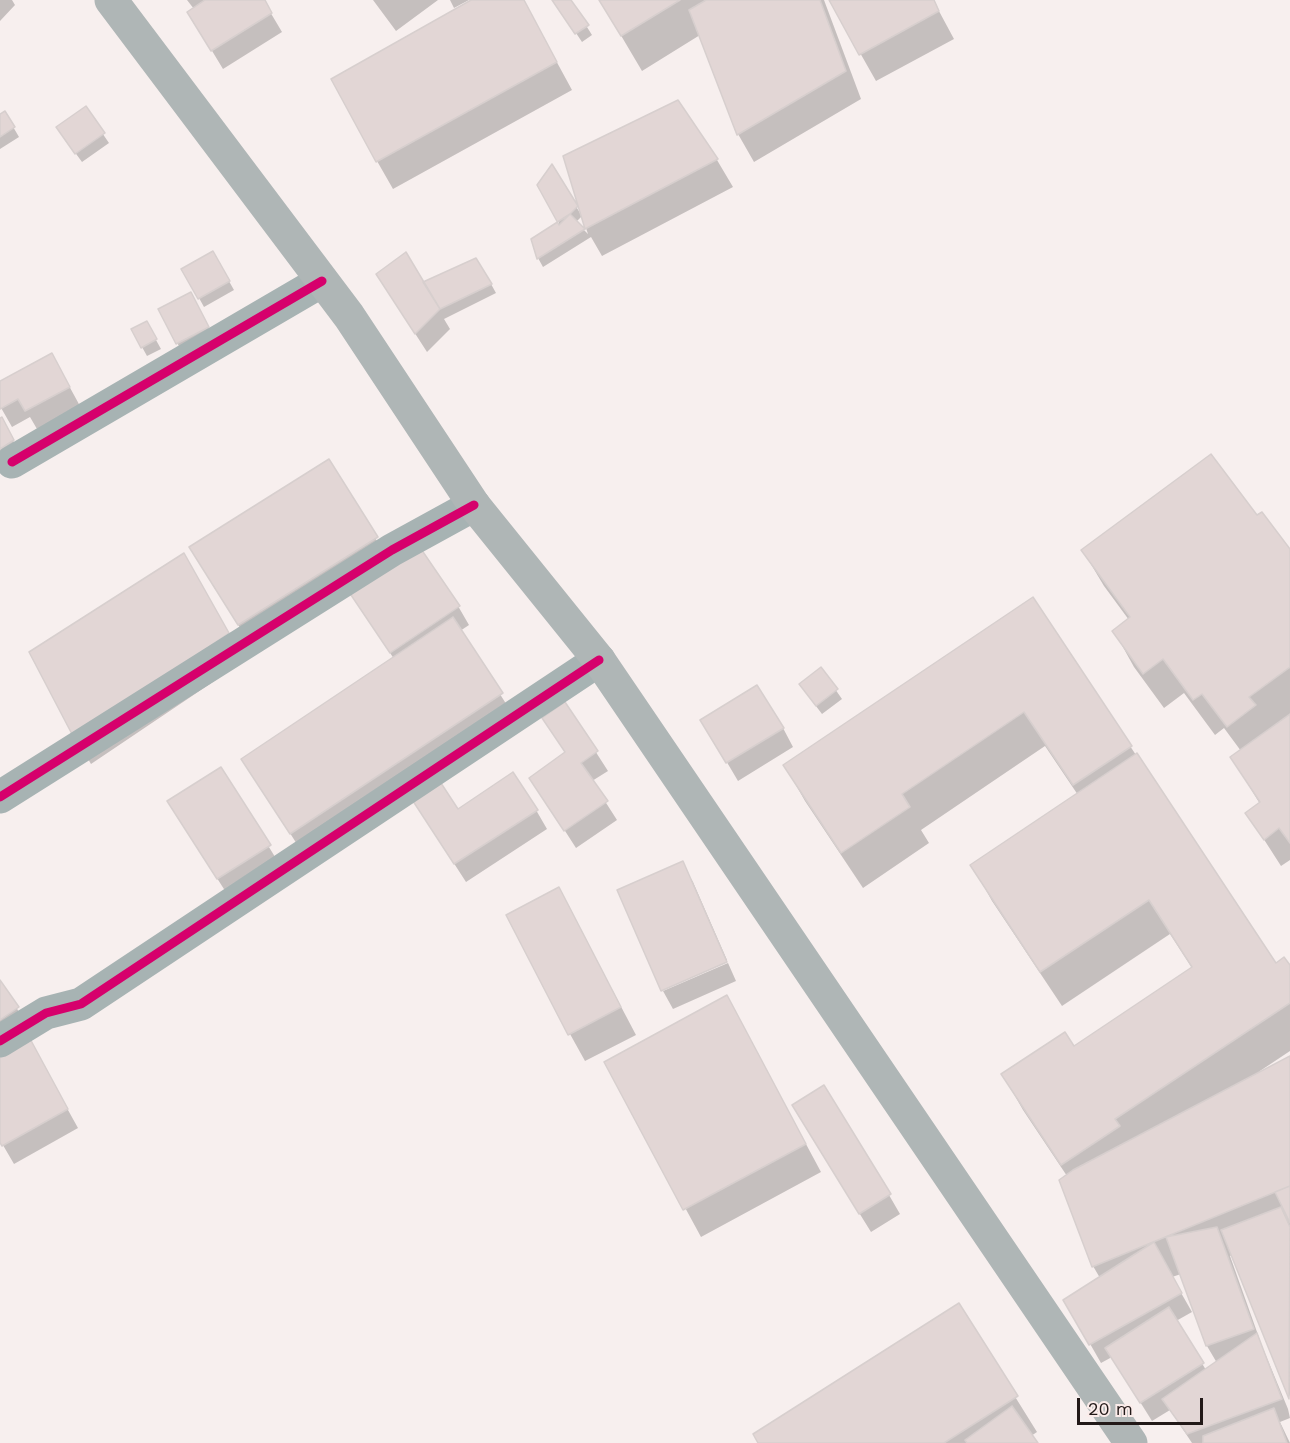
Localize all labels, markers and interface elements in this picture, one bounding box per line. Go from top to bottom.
scale bar [1080,1386,1206,1424]
text: 20 m [1088,1398,1133,1419]

